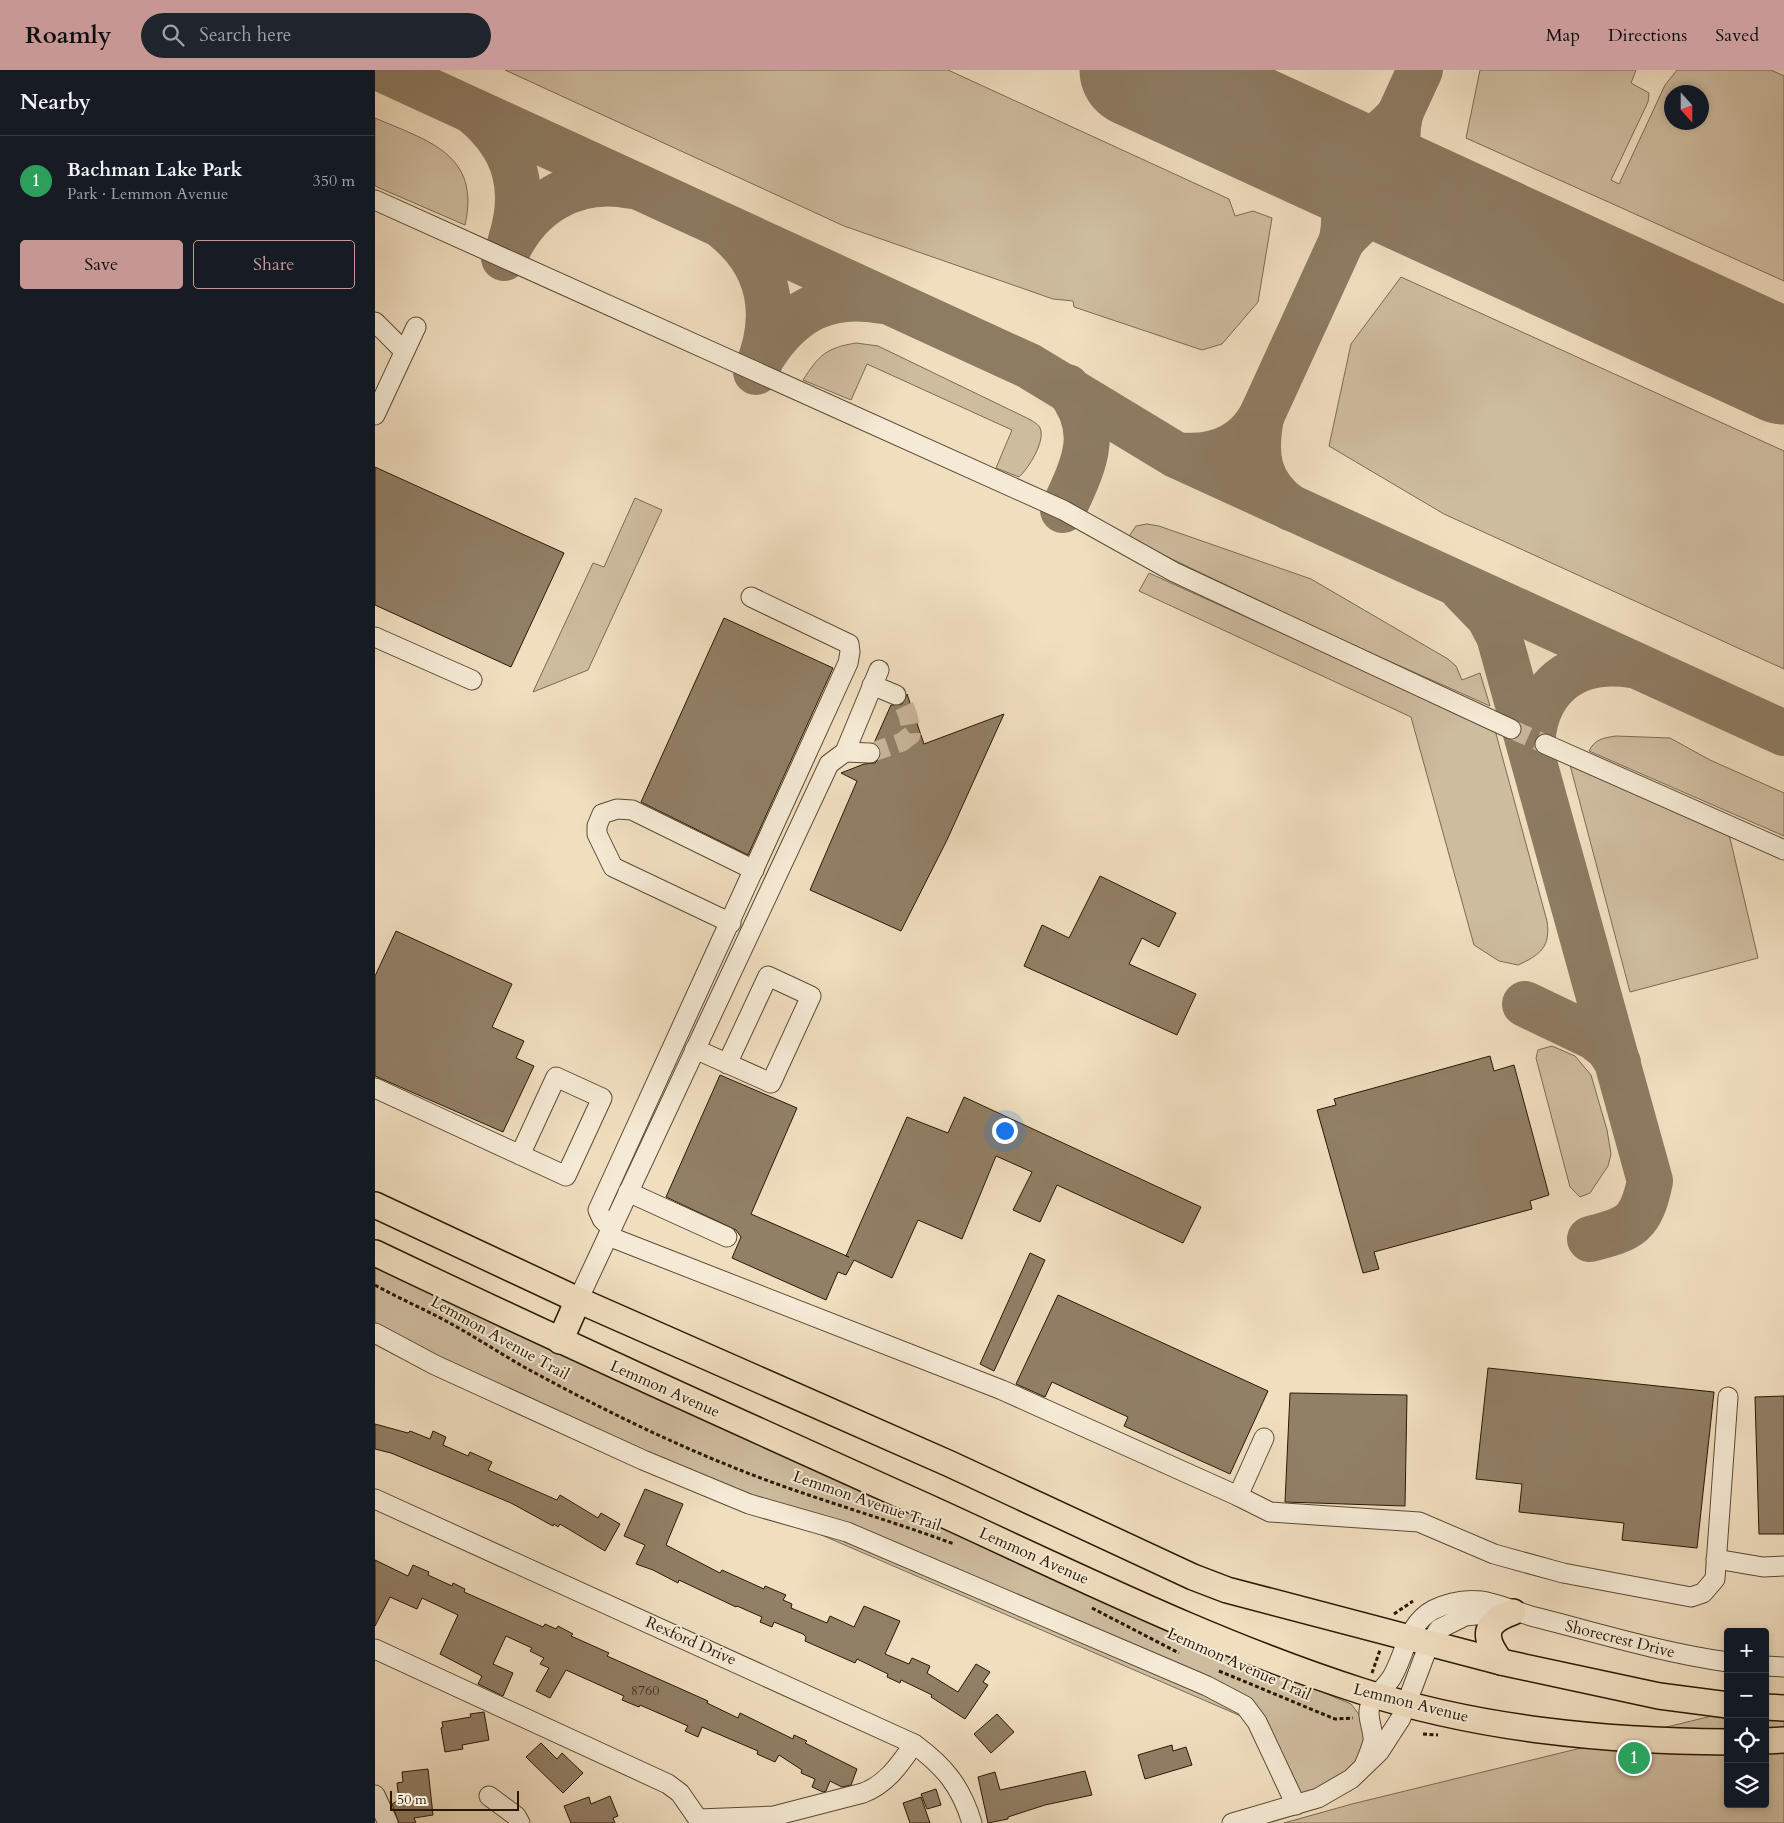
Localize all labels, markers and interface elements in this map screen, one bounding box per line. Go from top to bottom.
search box [141,13,491,58]
text: Roamly [25,19,111,52]
icon: search [159,21,187,49]
text: Search here [199,22,291,48]
text: Map [1546,23,1580,48]
text: Directions [1608,23,1687,48]
text: Saved [1715,23,1759,48]
north arrow [1664,85,1709,130]
text: Nearby [20,88,91,117]
text: Bachman Lake Park [67,157,242,183]
text: 1 [32,170,40,192]
text: 350 m [313,170,355,192]
text: Park · Lemmon Avenue [67,183,228,205]
button: Save [20,240,183,289]
button: Share [193,240,355,289]
your location [992,1118,1018,1144]
street label: Lemmon Avenue Trail [427,1291,573,1385]
street label: Lemmon Avenue [607,1355,723,1423]
street label: Lemmon Avenue Trail [790,1465,944,1537]
street label: Lemmon Avenue [976,1522,1092,1590]
street label: Rexford Drive [642,1611,740,1671]
street label: Shorecrest Drive [1563,1615,1677,1663]
street label: Lemmon Avenue Trail [1164,1622,1314,1706]
map controls [1724,1628,1769,1808]
button: + [1724,1628,1769,1673]
button: − [1724,1673,1769,1718]
street label: Lemmon Avenue [1351,1678,1471,1728]
house number: 8760 [631,1681,659,1700]
button: locate [1724,1718,1769,1763]
pin: 1 [1618,1739,1650,1777]
button: layers [1724,1763,1769,1808]
scale bar [390,1788,519,1811]
text: 50 m [397,1790,427,1809]

